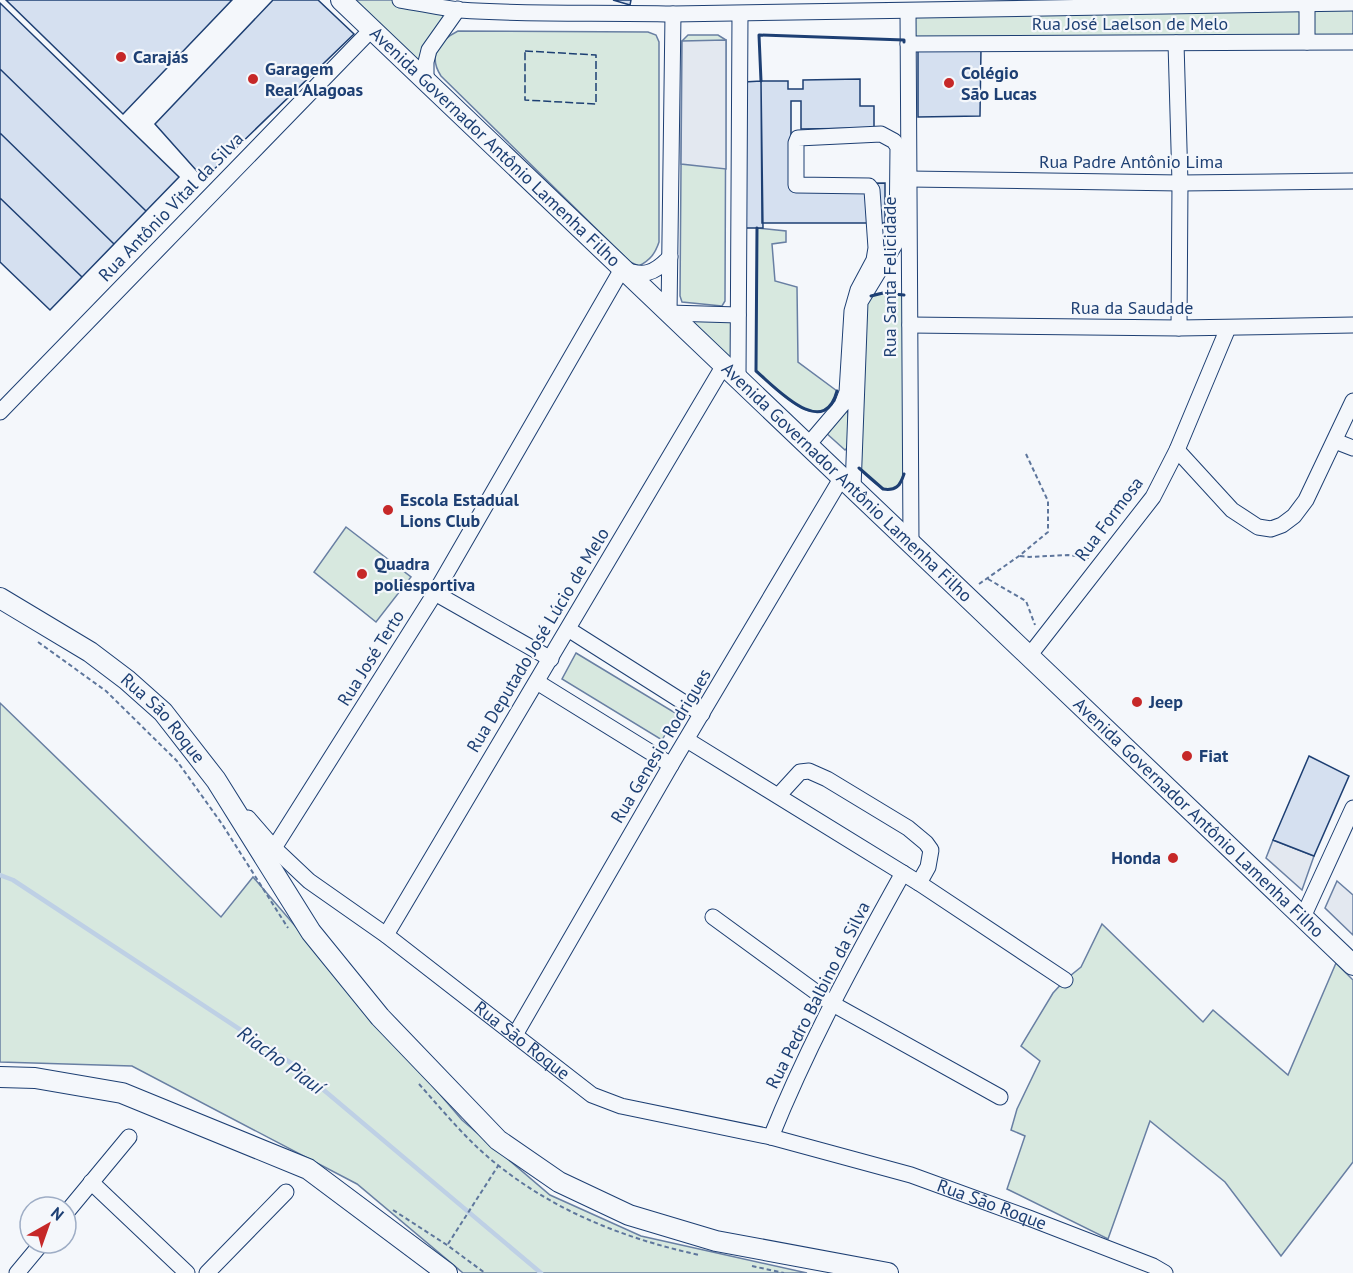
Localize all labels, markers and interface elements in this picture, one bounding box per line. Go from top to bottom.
street label: Rua José Laelson de Melo [1032,12,1228,35]
street label: Avenida Governador Antônio Lamenha Filho [365,22,626,271]
place label: Carajás [133,45,189,68]
marker: Carajás [114,50,128,64]
place label: Garagem Real Alagoas [265,57,364,101]
place label: Colégio São Lucas [961,61,1037,105]
marker: Garagem Real Alagoas [246,72,260,86]
marker: Colégio São Lucas [942,76,956,90]
street label: Rua Antônio Vital da Silva [93,127,248,286]
street label: Rua Padre Antônio Lima [1039,150,1223,173]
street label: Rua Santa Felicidade [878,196,901,358]
street label: Rua da Saudade [1070,296,1194,319]
street label: Avenida Governador Antônio Lamenha Filho [717,357,977,607]
street label: Rua Formosa [1069,472,1148,565]
place label: Escola Estadual Lions Club [400,488,519,532]
marker: Escola Estadual Lions Club [381,503,395,517]
street label: Rua Deputado José Lúcio de Melo [461,523,614,756]
place label: Quadra poliesportiva [374,552,475,596]
marker: Quadra poliesportiva [355,567,369,581]
street label: Rua José Terto [332,605,409,710]
street label: Rua Genesio Rodrigues [605,664,716,827]
street label: Rua São Roque [116,668,211,768]
place label: Jeep [1148,690,1183,713]
street label: Avenida Governador Antônio Lamenha Filho [1069,693,1329,942]
marker: Jeep [1130,695,1144,709]
place label: Fiat [1199,744,1229,767]
marker: Fiat [1180,749,1194,763]
place label: Honda [1111,846,1161,869]
marker: Honda [1166,851,1180,865]
street label: Rua Pedro Balbino da Silva [760,897,875,1092]
street label: Rua São Roque [470,996,575,1085]
water label: Riacho Piauí [232,1020,331,1101]
street label: Rua São Roque [934,1174,1050,1235]
north arrow [18,1195,78,1255]
text: N [47,1202,68,1225]

